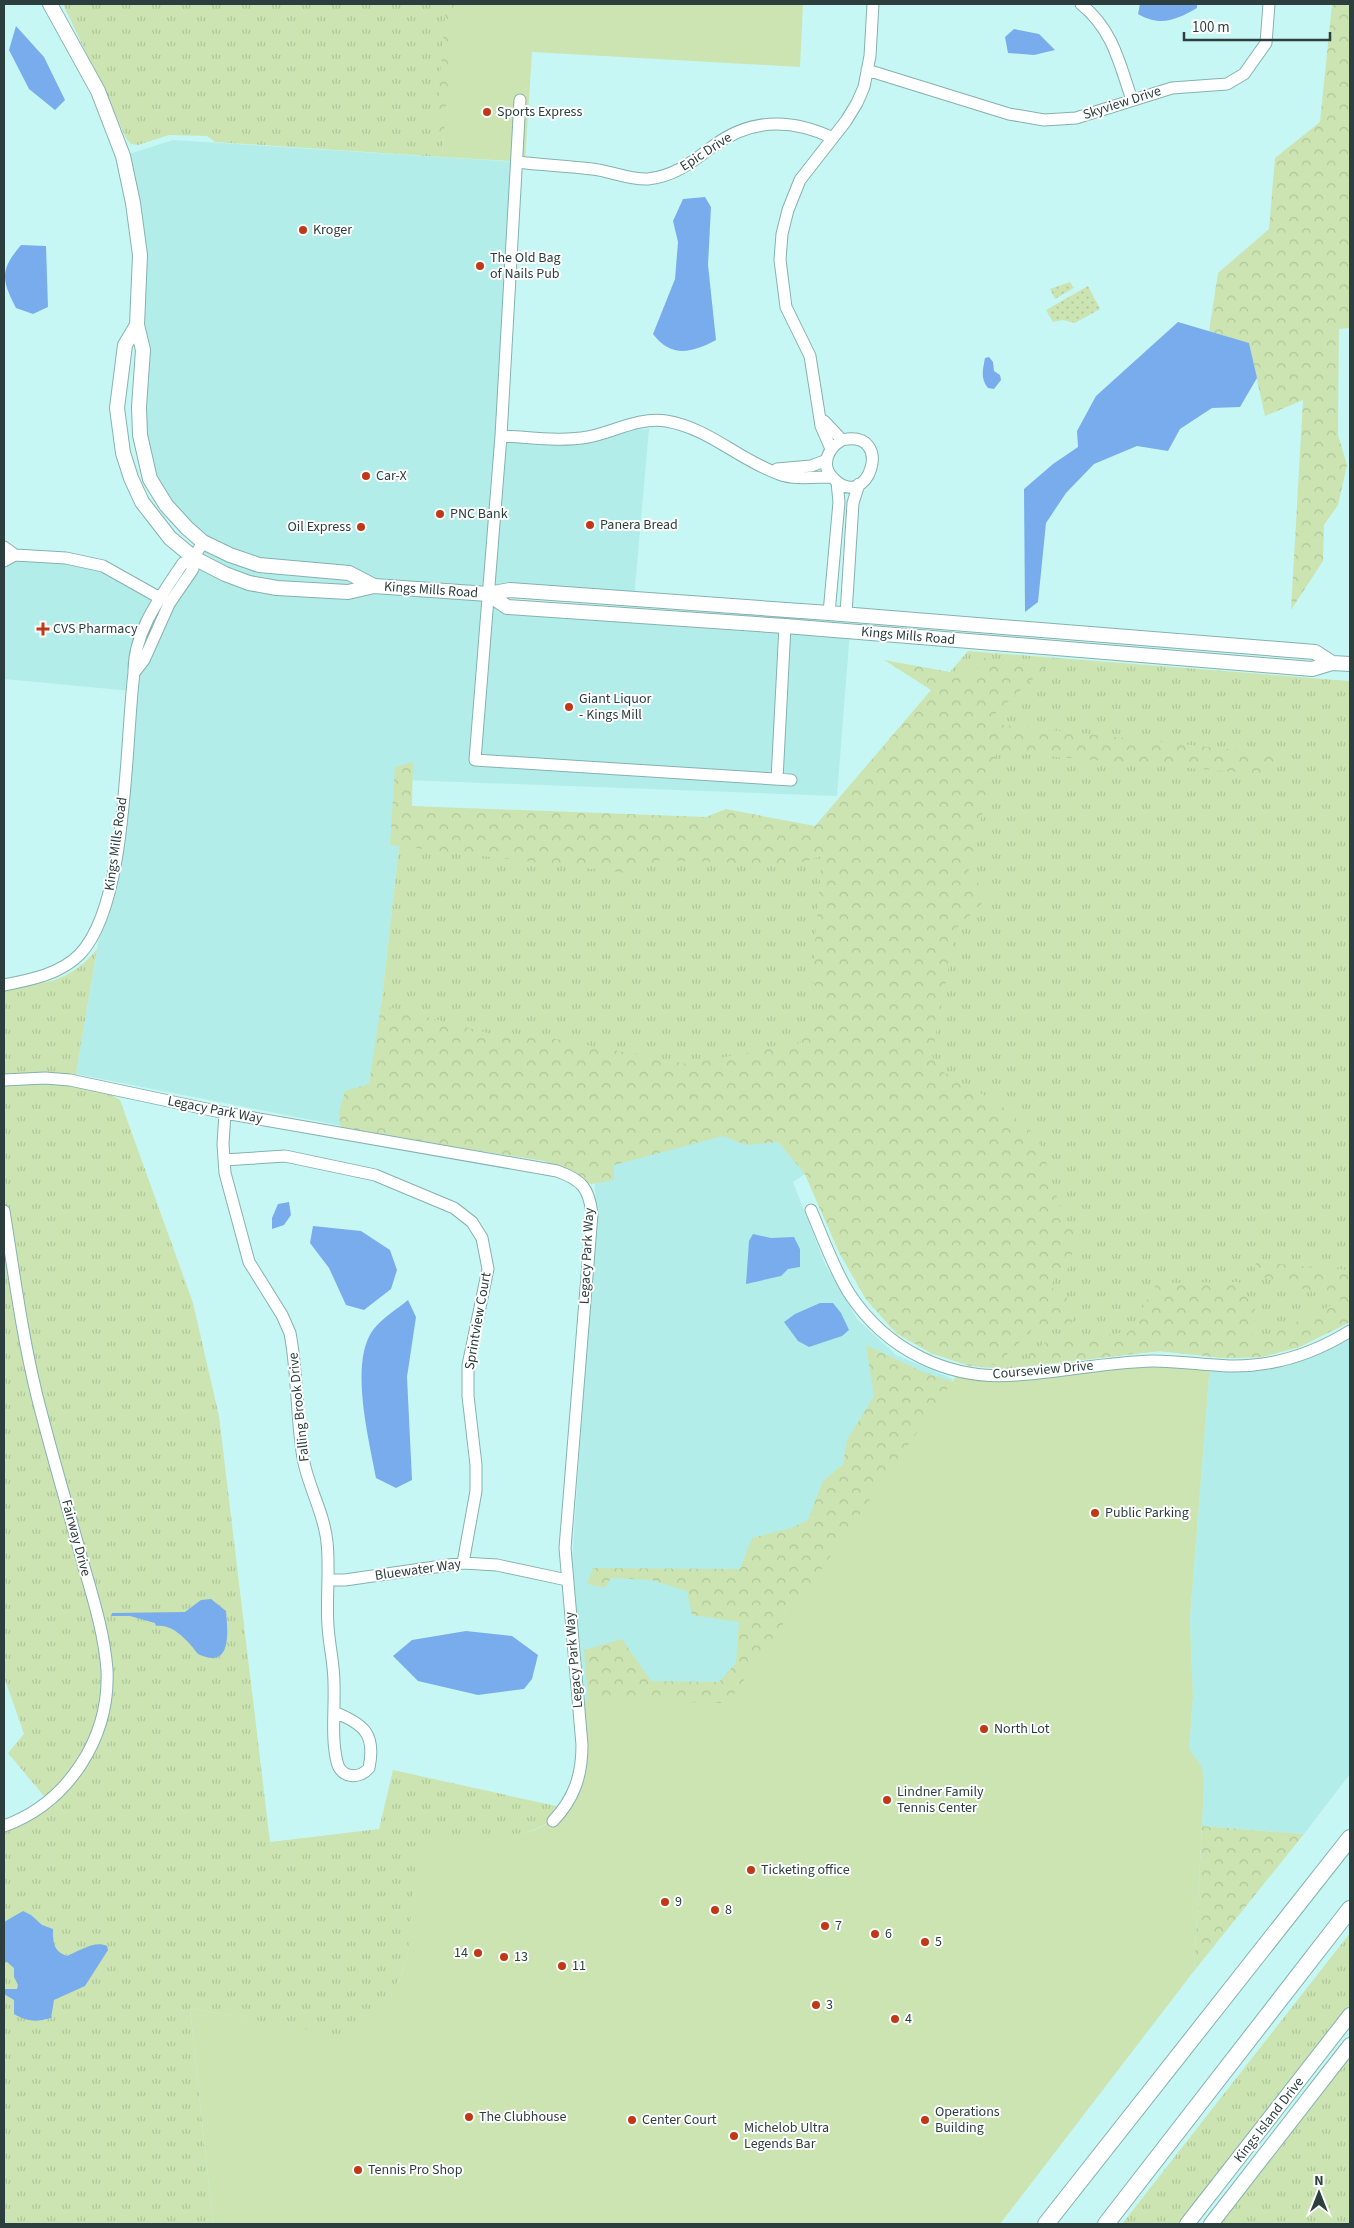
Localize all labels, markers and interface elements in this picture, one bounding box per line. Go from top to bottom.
scale bar [1184,10,1330,42]
text: 100 m [1192,17,1230,38]
street label: Skyview Drive [1080,81,1164,125]
place label: Sports Express [497,102,582,122]
marker: Sports Express [481,106,493,118]
street label: Epic Drive [676,128,736,176]
place label: Kroger [313,220,352,240]
marker: Kroger [297,224,309,236]
place label: The Old Bag of Nails Pub [490,248,561,284]
marker: The Old Bag of Nails Pub [474,260,486,272]
place label: Car-X [376,466,407,486]
marker: Car-X [360,470,372,482]
place label: PNC Bank [450,504,508,524]
marker: PNC Bank [434,508,446,520]
place label: Panera Bread [600,515,678,535]
place label: Oil Express [288,517,351,537]
marker: Panera Bread [584,519,596,531]
marker: Oil Express [355,521,367,533]
street label: Kings Mills Road [383,577,479,603]
place label: CVS Pharmacy [53,619,138,639]
street label: Kings Mills Road [860,622,956,650]
marker: CVS Pharmacy [37,623,49,635]
place label: Giant Liquor - Kings Mill [579,689,652,725]
marker: Giant Liquor - Kings Mill [563,701,575,713]
street label: Kings Mills Road [100,796,132,892]
street label: Legacy Park Way [166,1091,265,1129]
street label: Legacy Park Way [574,1207,600,1305]
street label: Sprintview Court [460,1270,496,1371]
street label: Falling Brook Drive [283,1351,315,1463]
street label: Courseview Drive [992,1356,1094,1384]
street label: Fairway Drive [56,1497,96,1579]
place label: Public Parking [1105,1503,1189,1523]
marker: Public Parking [1089,1507,1101,1519]
street label: Bluewater Way [374,1554,463,1586]
street label: Legacy Park Way [560,1611,588,1709]
place label: North Lot [994,1719,1050,1739]
marker: North Lot [978,1723,990,1735]
place label: Lindner Family Tennis Center [897,1782,984,1818]
marker: Lindner Family Tennis Center [881,1794,893,1806]
place label: Ticketing office [761,1860,850,1880]
marker: Ticketing office [745,1864,757,1876]
place label: 9 [675,1892,682,1912]
marker: 9 [659,1896,671,1908]
place label: 8 [725,1900,732,1920]
marker: 8 [709,1904,721,1916]
place label: 7 [835,1916,842,1936]
marker: 7 [819,1920,831,1932]
place label: 6 [885,1924,892,1944]
marker: 6 [869,1928,881,1940]
place label: 5 [935,1932,942,1952]
marker: 5 [919,1936,931,1948]
place label: 14 [454,1943,468,1963]
marker: 14 [472,1947,484,1959]
place label: 13 [514,1947,528,1967]
marker: 13 [498,1951,510,1963]
place label: 11 [572,1956,586,1976]
marker: 11 [556,1960,568,1972]
place label: 3 [826,1995,833,2015]
marker: 3 [810,1999,822,2011]
place label: 4 [905,2009,912,2029]
marker: 4 [889,2013,901,2025]
street label: Kings Island Drive [1229,2073,1309,2167]
place label: Operations Building [935,2102,1000,2138]
place label: The Clubhouse [479,2107,566,2127]
place label: Center Court [642,2110,717,2130]
marker: The Clubhouse [463,2111,475,2123]
marker: Center Court [626,2114,638,2126]
marker: Operations Building [919,2114,931,2126]
place label: Michelob Ultra Legends Bar [744,2118,829,2154]
marker: Michelob Ultra Legends Bar [728,2130,740,2142]
place label: Tennis Pro Shop [368,2160,463,2180]
marker: Tennis Pro Shop [352,2164,364,2176]
north arrow [1294,2168,1344,2218]
text: N [1314,2171,1324,2191]

